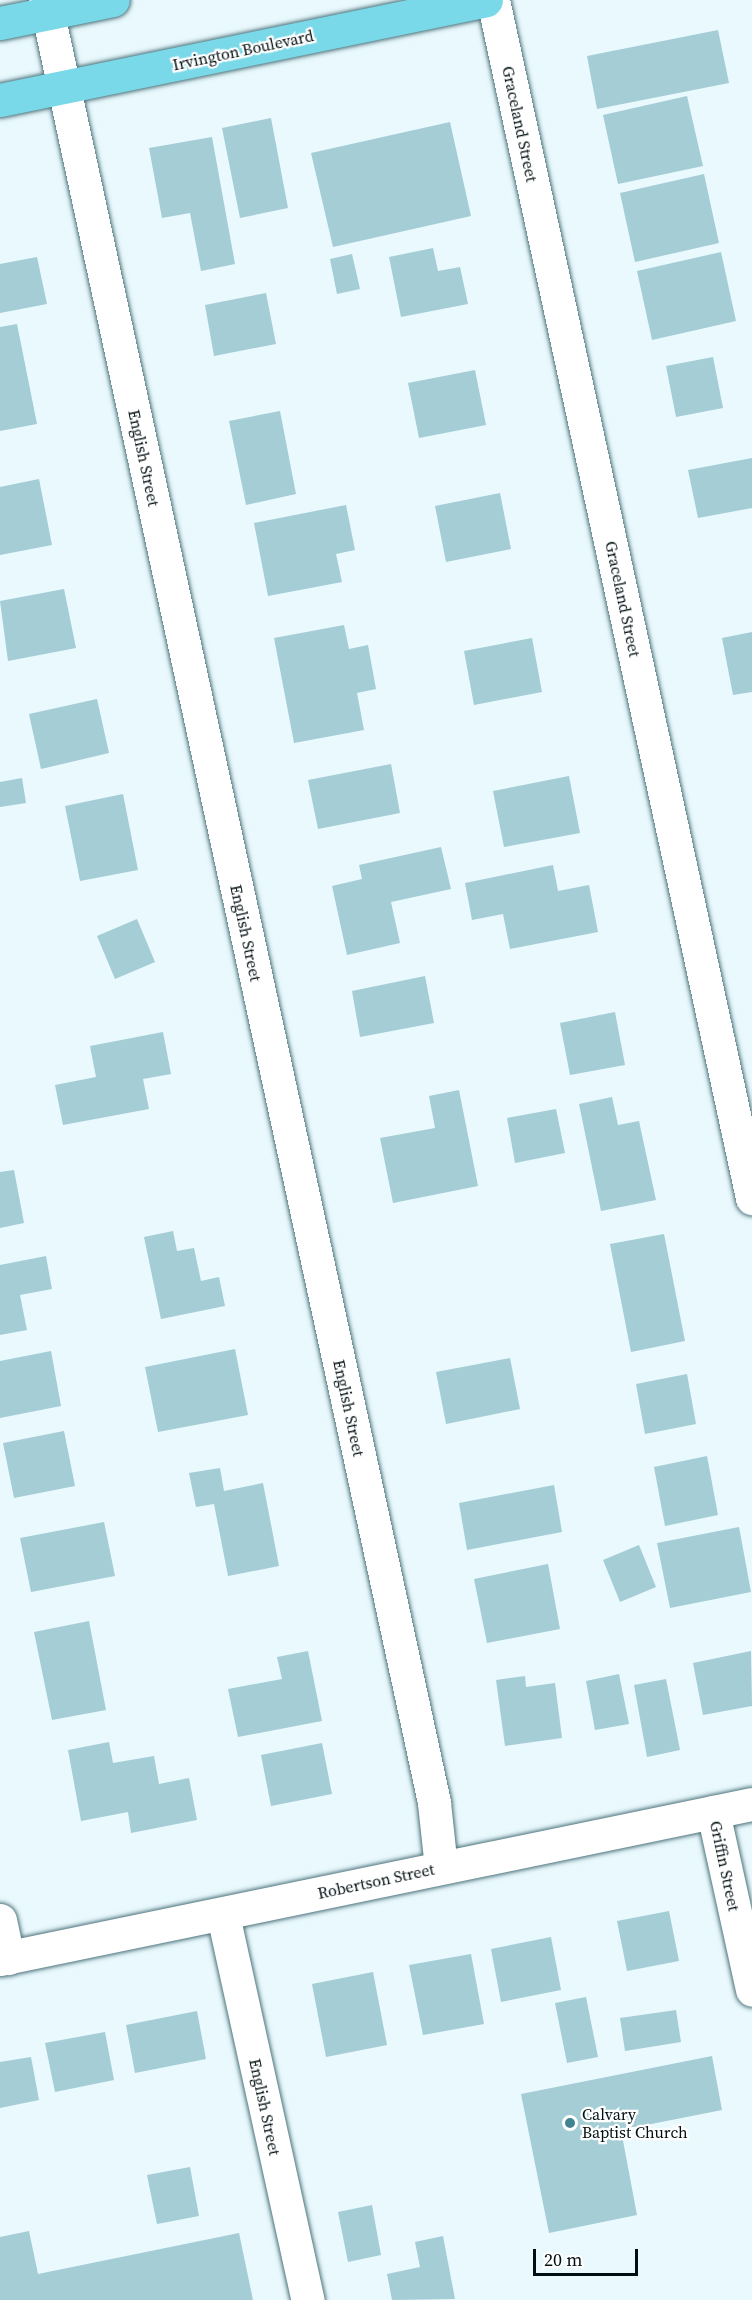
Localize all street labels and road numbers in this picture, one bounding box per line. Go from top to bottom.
street label: Irvington Boulevard [171,26,315,74]
street label: Graceland Street [498,64,542,184]
street label: English Street [124,408,164,508]
street label: Graceland Street [601,539,645,659]
street label: English Street [226,883,266,983]
street label: English Street [329,1358,369,1458]
street label: Griffin Street [706,1819,744,1913]
street label: Robertson Street [316,1859,436,1903]
street label: English Street [245,2057,285,2157]

